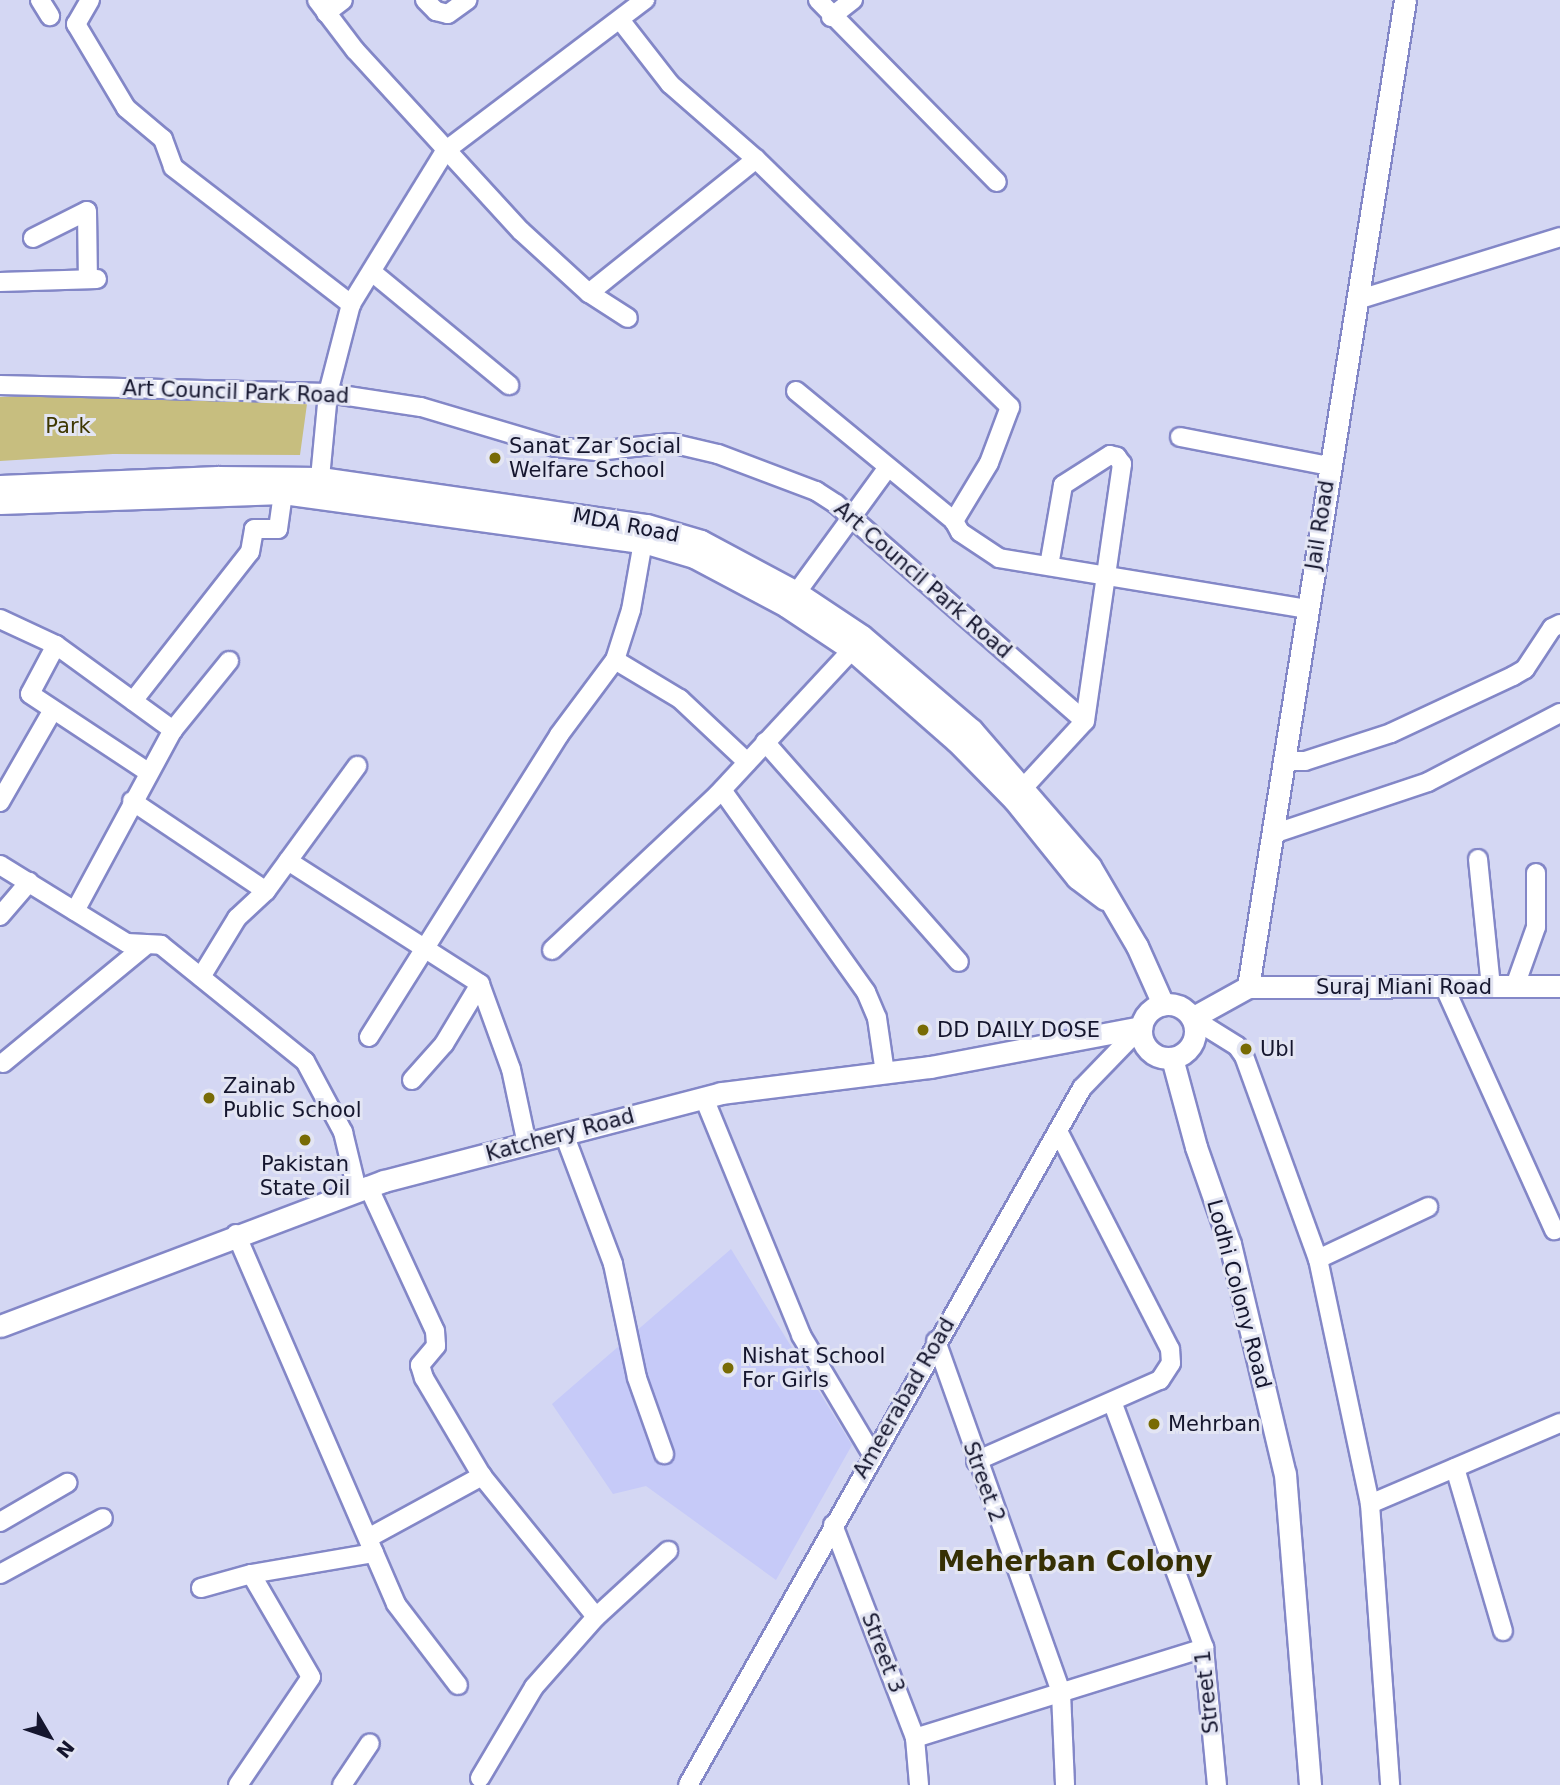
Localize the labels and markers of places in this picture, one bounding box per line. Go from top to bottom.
place label: Sanat Zar Social Welfare School [509,433,681,483]
marker: Sanat Zar Social Welfare School [487,450,503,466]
place label: DD DAILY DOSE [937,1017,1100,1043]
marker: DD DAILY DOSE [915,1022,931,1038]
place label: Ubl [1260,1036,1295,1062]
marker: Ubl [1238,1041,1254,1057]
place label: Zainab Public School [223,1073,362,1123]
marker: Zainab Public School [201,1090,217,1106]
marker: Pakistan State Oil [297,1132,313,1148]
place label: Pakistan State Oil [260,1151,350,1201]
place label: Nishat School For Girls [742,1343,885,1393]
marker: Nishat School For Girls [720,1360,736,1376]
place label: Mehrban [1168,1411,1260,1437]
marker: Mehrban [1146,1416,1162,1432]

